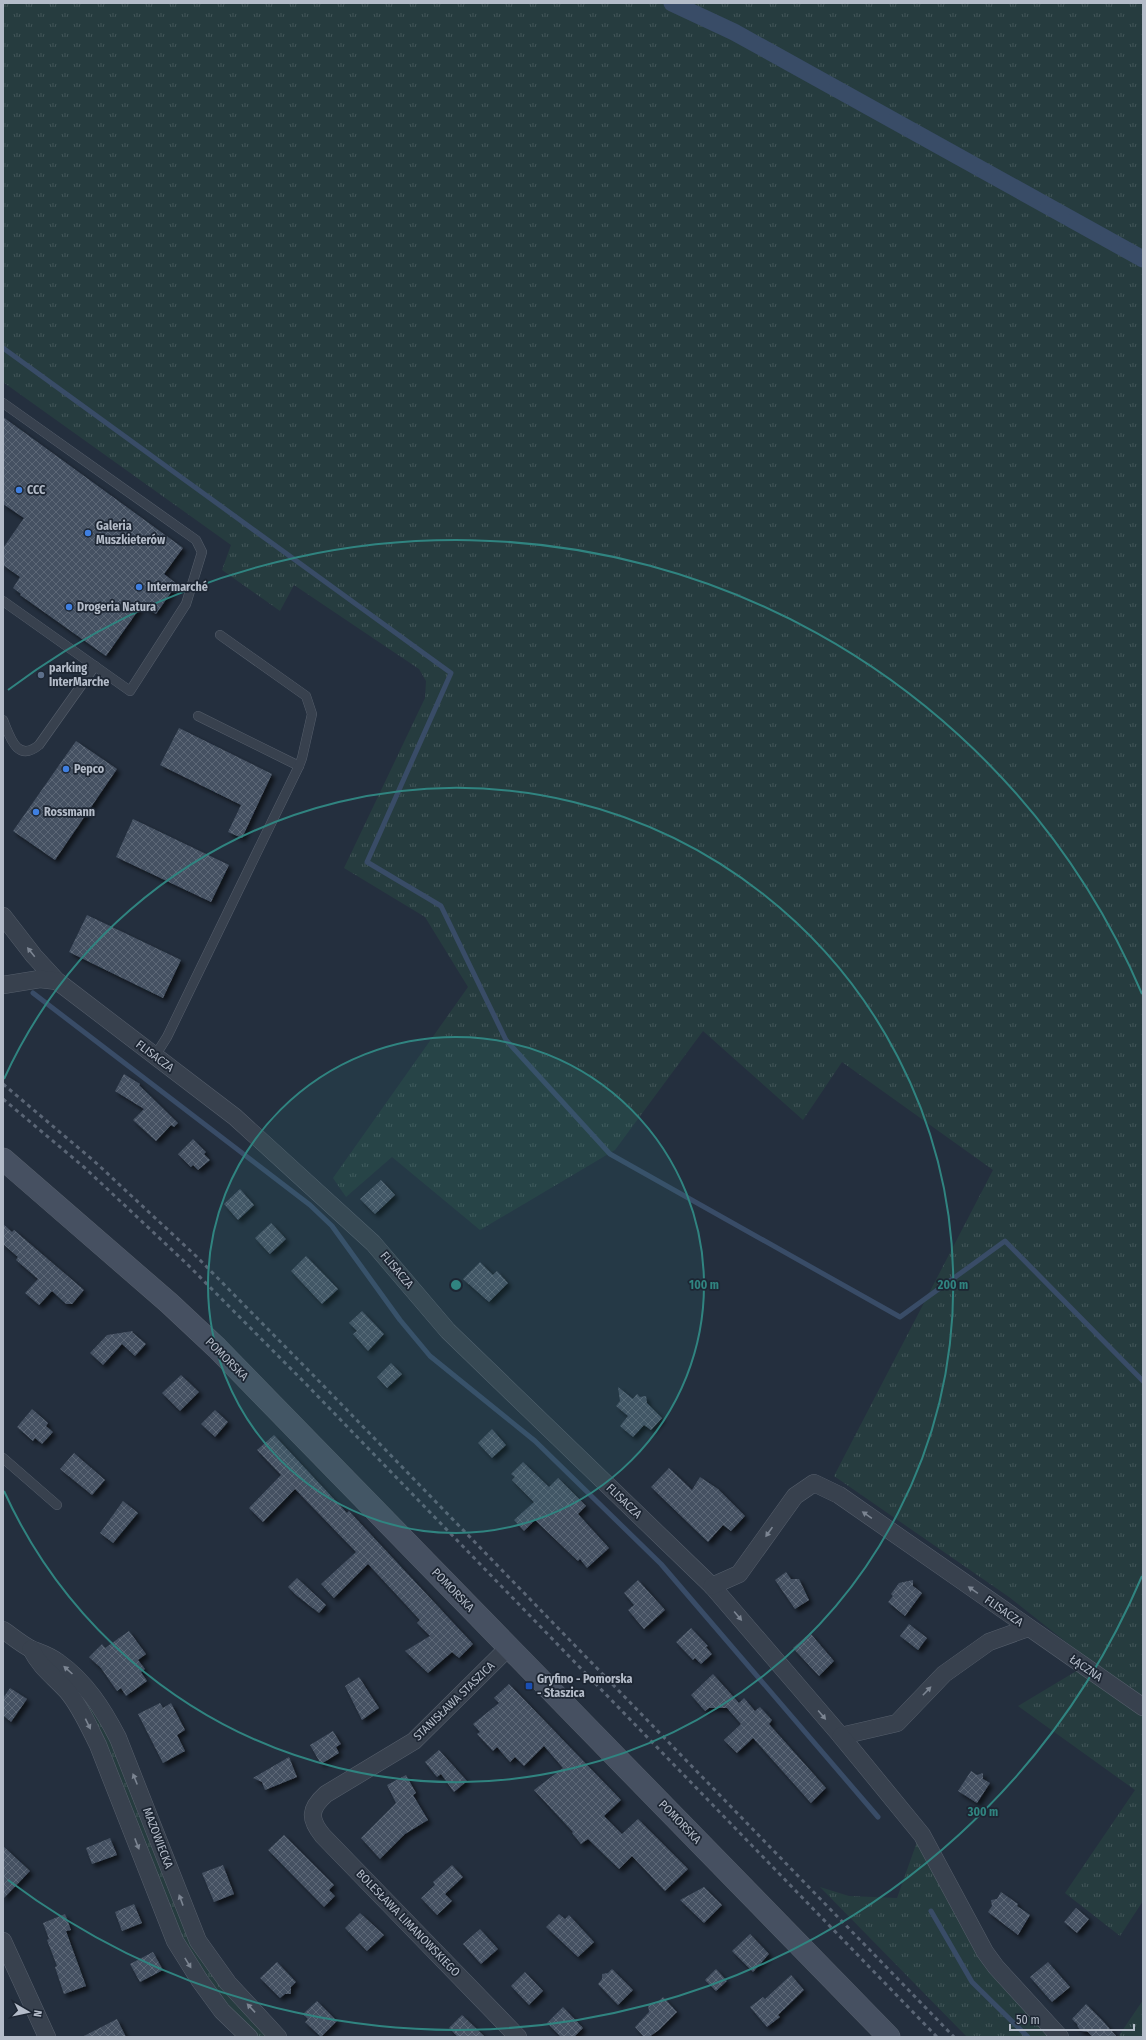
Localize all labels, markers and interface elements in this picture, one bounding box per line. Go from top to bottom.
place label: CCC [27,483,46,497]
marker: CCC [14,485,24,495]
place label: Galeria Muszkieterów [96,519,166,547]
marker: Galeria Muszkieterów [83,528,93,538]
place label: Intermarché [147,580,208,594]
marker: Intermarché [134,582,144,592]
place label: Drogeria Natura [77,600,156,614]
marker: Drogeria Natura [64,602,74,612]
place label: parking InterMarche [49,661,109,689]
marker: parking InterMarche [36,670,46,680]
place label: Pepco [74,762,105,776]
marker: Pepco [61,764,71,774]
place label: Rossmann [44,805,95,819]
marker: Rossmann [31,807,41,817]
one-way arrow [26,947,35,958]
street label: FLISACZA [133,1037,177,1075]
street label: FLISACZA [378,1249,417,1292]
centre of rings [449,1278,463,1292]
text: 100 m [689,1278,719,1292]
text: 200 m [937,1278,968,1292]
street label: POMORSKA [203,1335,252,1384]
street label: FLISACZA [603,1481,645,1522]
one-way arrow [862,1511,872,1519]
one-way arrow [765,1527,773,1538]
street label: POMORSKA [429,1565,478,1615]
one-way arrow [968,1586,979,1594]
street label: FLISACZA [982,1593,1027,1630]
one-way arrow [733,1610,742,1621]
street label: ŁĄCZNA [1067,1652,1106,1685]
street label: STANISŁAWA STASZICA [411,1658,498,1743]
one-way arrow [63,1665,73,1674]
place label: Gryfino - Pomorska - Staszica [537,1672,633,1700]
marker: Gryfino - Pomorska - Staszica [524,1681,534,1691]
one-way arrow [922,1687,931,1696]
one-way arrow [817,1710,826,1719]
one-way arrow [84,1718,91,1729]
one-way arrow [131,1773,138,1785]
street label: POMORSKA [656,1797,705,1847]
text: 300 m [967,1805,998,1819]
street label: MAZOWIECKA [140,1806,176,1871]
one-way arrow [134,1838,140,1850]
street label: BOLESŁAWA LIMANOWSKIEGO [353,1867,463,1979]
one-way arrow [178,1894,184,1906]
one-way arrow [185,1957,192,1969]
north arrow [8,1992,48,2032]
one-way arrow [247,2004,256,2013]
scale bar [1010,2006,1134,2032]
text: N [30,2009,44,2018]
text: 50 m [1016,2013,1040,2027]

